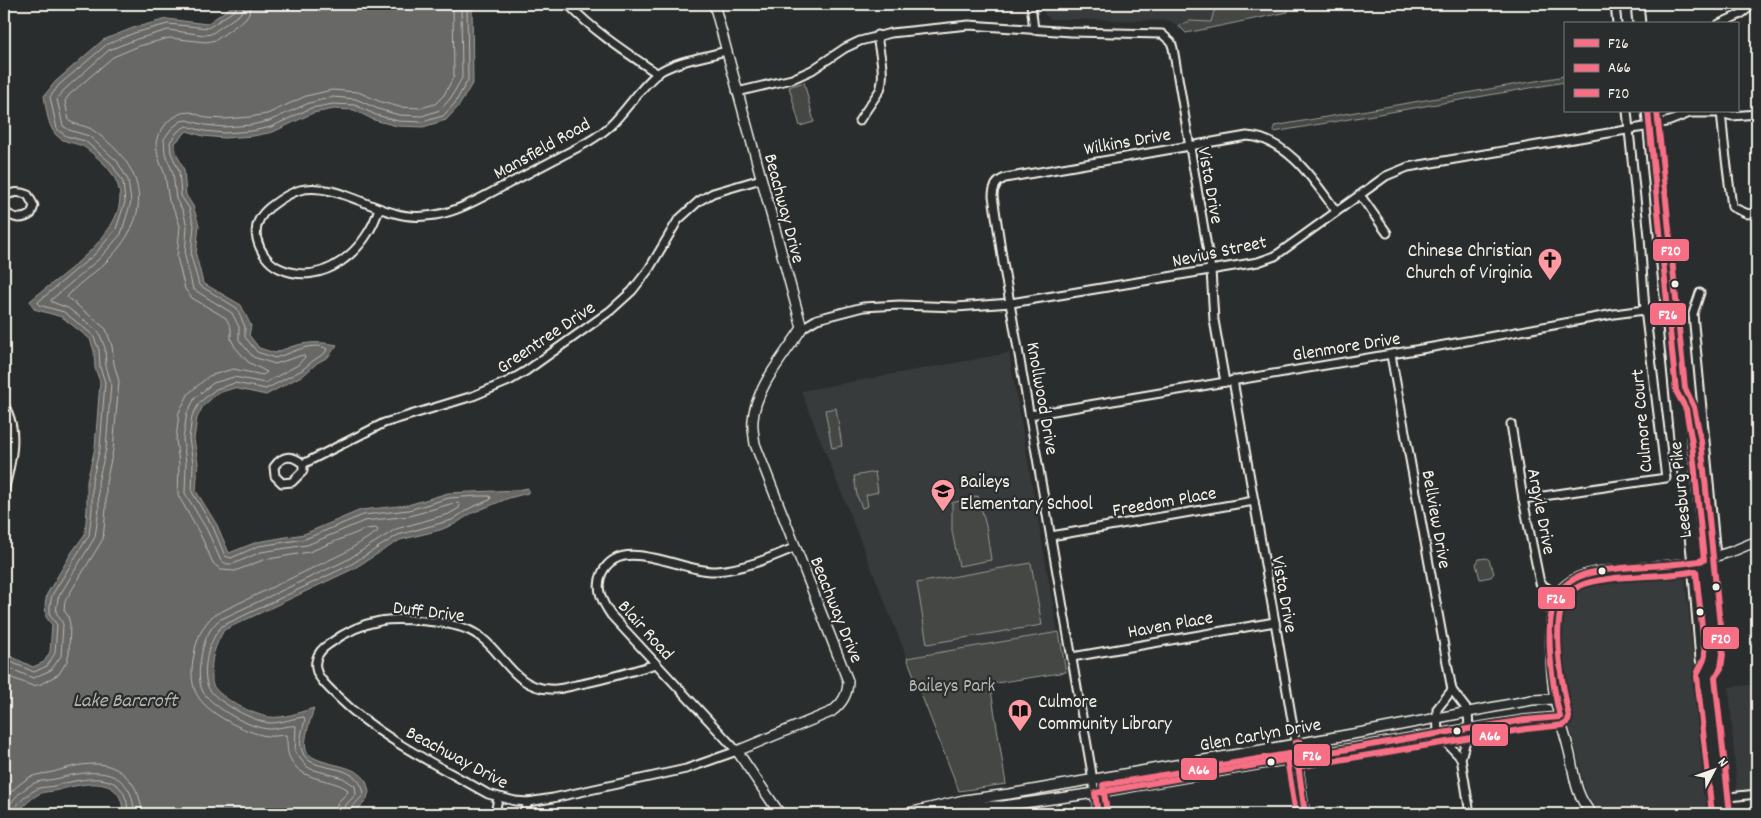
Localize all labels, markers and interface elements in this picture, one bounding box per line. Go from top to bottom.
legend [1564,22,1738,112]
text: F26 [1608,34,1629,56]
text: A66 [1608,58,1631,80]
text: F20 [1608,84,1629,106]
street label: Mansfield Road [489,112,596,188]
street label: Wilkins Drive [1082,123,1173,164]
street label: Vista Drive [1189,145,1229,226]
street label: Beachway Drive [755,151,810,267]
street label: Nevius Street [1170,230,1269,277]
line badge: F20 [1652,238,1690,262]
place label: Chinese Christian Church of Virginia [1406,239,1533,288]
text: F20 [1661,242,1681,262]
church icon: Chinese Christian Church of Virginia [1537,247,1563,281]
unlabelled marker [1670,279,1680,289]
street label: Greentree Drive [492,296,602,382]
line badge: F26 [1649,302,1687,326]
text: F26 [1658,306,1678,326]
street label: Glenmore Drive [1291,327,1403,370]
street label: Knollwood Drive [1017,340,1064,457]
street label: Culmore Court [1626,368,1661,473]
street label: Leesburg Pike [1664,440,1701,539]
street label: Argyle Drive [1518,466,1561,557]
street label: Bellview Drive [1413,468,1456,571]
place label: Baileys Elementary School [960,470,1093,519]
school or university icon: Baileys Elementary School [930,478,956,512]
street label: Freedom Place [1111,481,1219,526]
street label: Beachway Drive [801,553,868,667]
street label: Vista Drive [1263,554,1303,635]
unlabelled marker [1597,566,1607,576]
unlabelled marker [1711,582,1721,592]
line badge: F26 [1537,586,1576,610]
text: F26 [1546,590,1566,610]
street label: Blair Road [610,595,679,667]
street label: Duff Drive [391,596,466,631]
street label: Haven Place [1126,606,1215,647]
unlabelled marker [1695,607,1705,617]
line badge: F20 [1702,626,1740,650]
text: F20 [1711,630,1731,650]
park label: Baileys Park [909,674,996,701]
water label: Lake Barcroft [73,688,179,716]
place label: Culmore Community Library [1038,690,1172,739]
library icon: Culmore Community Library [1007,698,1033,732]
street label: Glen Carlyn Drive [1198,712,1323,760]
street label: Beachway Drive [400,721,512,797]
line badge: A66 [1471,723,1509,747]
unlabelled marker [1452,726,1462,736]
text: A66 [1479,727,1501,747]
line badge: F26 [1293,743,1331,767]
north arrow [1688,746,1738,796]
text: F26 [1302,747,1322,767]
text: N [1712,754,1732,772]
line badge: A66 [1180,757,1218,781]
unlabelled marker [1266,757,1276,767]
text: A66 [1188,761,1210,781]

